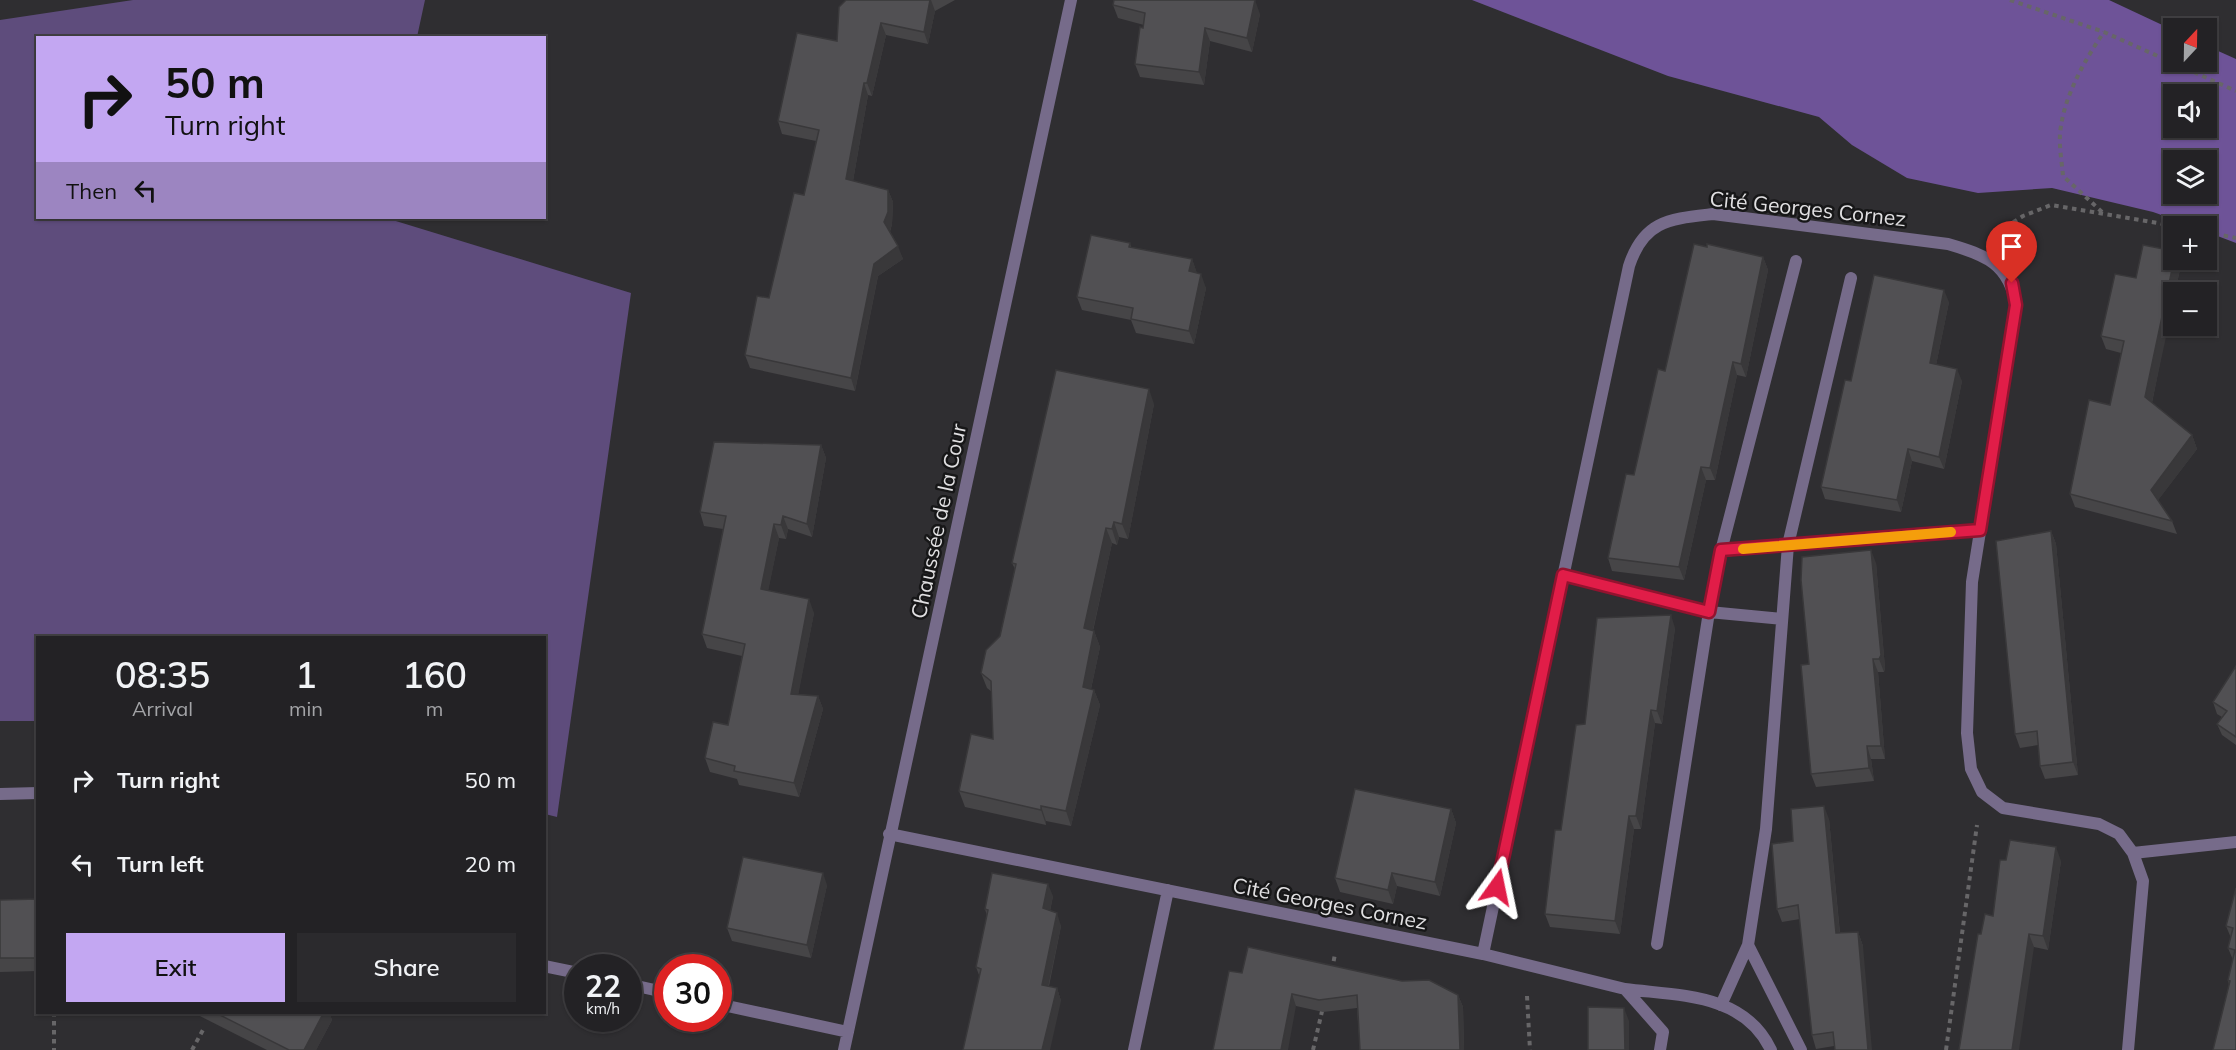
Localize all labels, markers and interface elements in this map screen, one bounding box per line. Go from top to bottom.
north arrow [2163,18,2217,72]
map controls [2163,18,2217,336]
text: 50 m [165,56,265,109]
icon: right [66,60,144,138]
button: sound [2163,84,2217,138]
text: Turn right [165,108,285,142]
button: layers [2163,150,2217,204]
icon: left [129,174,162,207]
text: Then [66,177,117,205]
street label: Cité Georges Cornez [1708,185,1908,231]
button: + [2163,216,2217,270]
pin [1986,221,2037,283]
icon: arrive [1995,230,2028,263]
button: − [2163,282,2217,336]
street label: Chaussée de la Cour [905,421,971,621]
text: 08:35 [115,652,210,697]
text: 1 [295,652,317,697]
text: 160 [402,652,467,697]
text: Arrival [132,696,193,721]
text: min [289,696,323,721]
text: m [426,696,443,721]
icon: right [66,764,99,797]
text: Turn right [117,766,220,794]
text: 50 m [465,766,516,794]
icon: left [66,848,99,881]
text: Turn left [117,850,204,878]
text: 20 m [465,850,516,878]
position arrow [1465,855,1529,919]
street label: Cité Georges Cornez [1231,871,1429,935]
button: Exit [66,933,285,1002]
button: Share [297,933,516,1002]
speed limit sign: 30 [654,954,732,1032]
text: 22 [585,967,621,1005]
text: km/h [586,999,620,1018]

